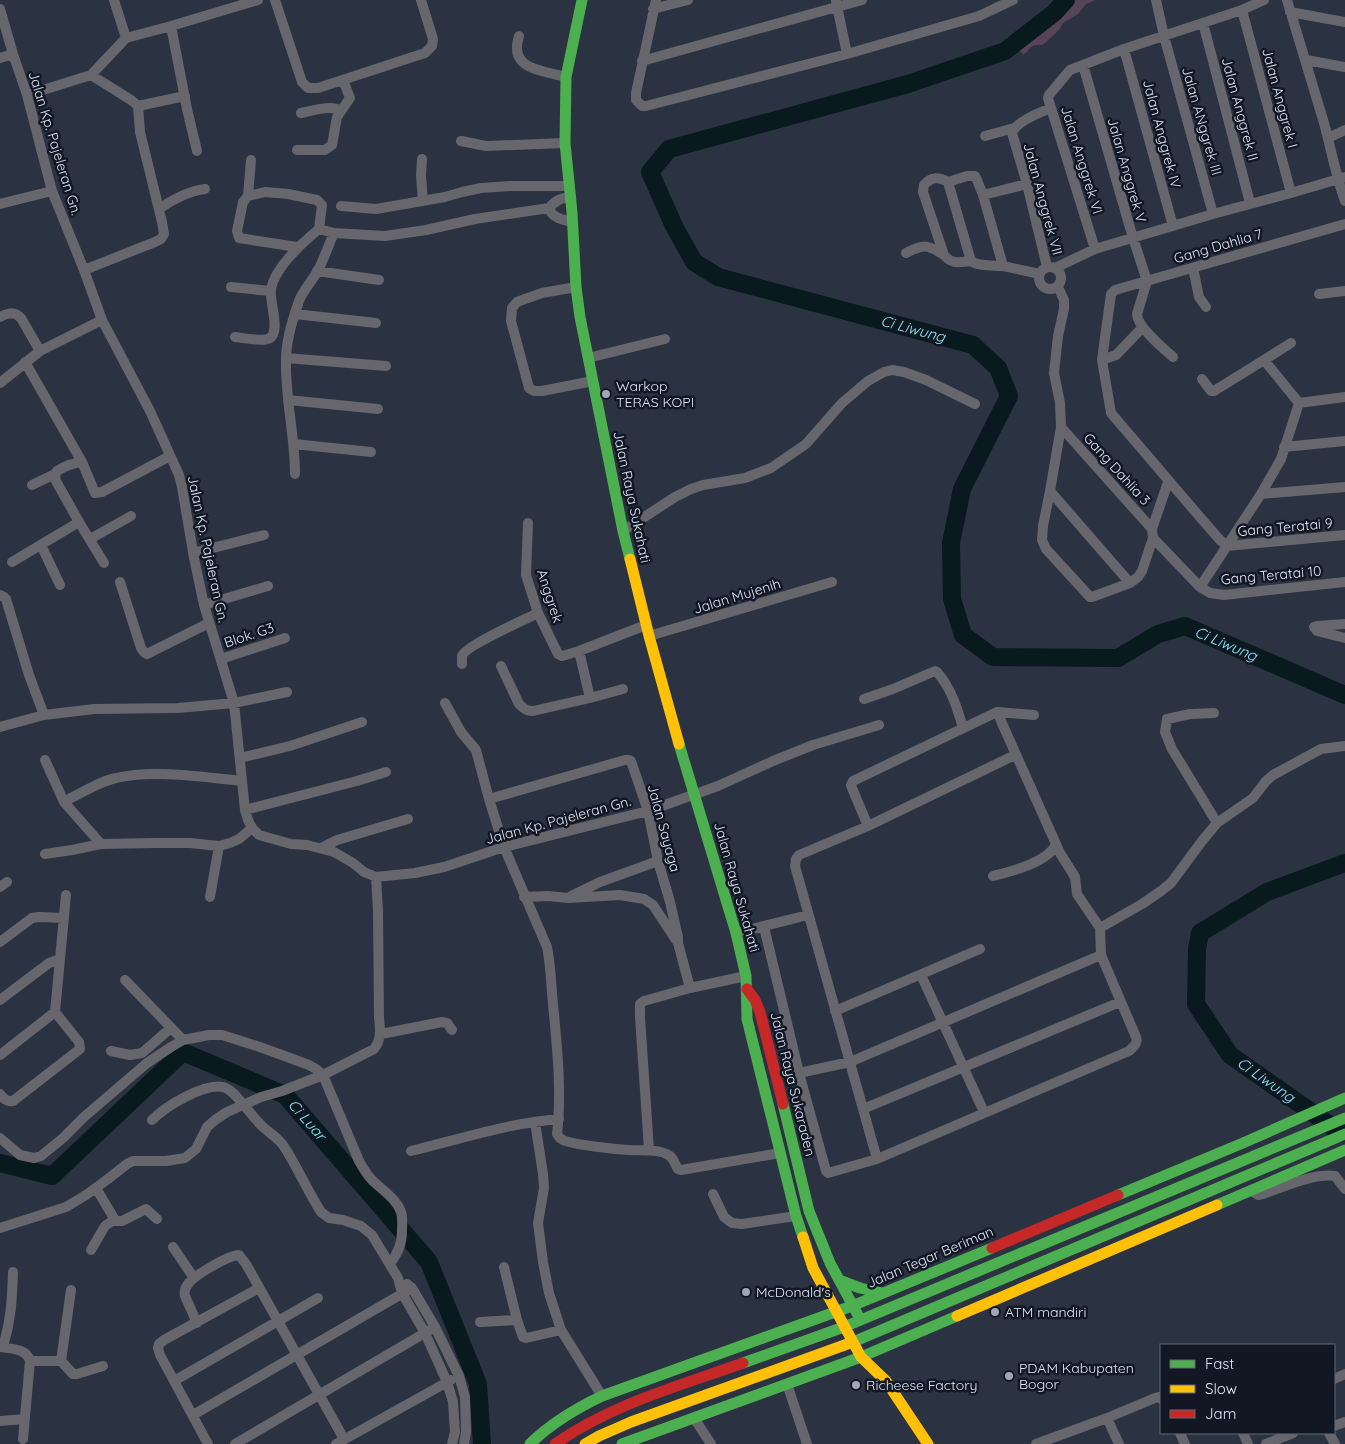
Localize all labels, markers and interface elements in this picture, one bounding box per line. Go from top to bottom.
street label: Jalan Anggrek I [1258,46,1302,150]
street label: Jalan Anggrek II [1218,55,1262,163]
street label: Jalan ANggrek III [1178,65,1226,177]
street label: Jalan Kp. Pajeleran Gn. [25,69,85,217]
street label: Jalan Anggrek IV [1139,78,1185,190]
street label: Jalan Anggrek VI [1057,104,1107,216]
street label: Jalan Anggrek V [1103,115,1151,225]
street label: Jalan Anggrek VII [1019,141,1067,257]
street label: Gang Dahlia 7 [1172,225,1264,267]
water label: Ci Liwung [879,311,949,347]
place label: Warkop TERAS KOPI [616,377,694,411]
marker: Warkop TERAS KOPI [600,388,612,400]
street label: Jalan Raya Sukahati [609,429,655,565]
street label: Gang Dahlia 3 [1080,429,1154,509]
street label: Jalan Kp. Pajeleran Gn. [184,474,232,624]
street label: Gang Teratai 9 [1237,514,1333,540]
street label: Gang Teratai 10 [1220,562,1322,588]
street label: Anggrek [533,567,567,625]
street label: Jalan Mujenih [691,574,783,618]
street label: Blok. G3 [222,618,276,652]
water label: Ci Liwung [1192,622,1262,666]
street label: Jalan Sayaga [644,782,684,874]
street label: Jalan Kp. Pajeleran Gn. [483,792,633,848]
street label: Jalan Raya Sukahati [710,820,764,954]
street label: Jalan Raya Sukaraden [766,1010,820,1158]
water label: Ci Liwung [1234,1053,1300,1107]
water label: Ci Luar [284,1095,332,1146]
street label: Jalan Tegar Beriman [864,1222,996,1292]
place label: McDonald's [756,1283,831,1301]
marker: McDonald's [740,1286,752,1298]
place label: ATM mandiri [1005,1303,1086,1321]
marker: ATM mandiri [989,1306,1001,1318]
legend [1160,1344,1335,1434]
text: Fast [1205,1354,1234,1373]
place label: PDAM Kabupaten Bogor [1019,1359,1134,1393]
marker: PDAM Kabupaten Bogor [1003,1370,1015,1382]
place label: Richeese Factory [866,1376,978,1394]
marker: Richeese Factory [850,1379,862,1391]
text: Slow [1205,1379,1237,1398]
text: Jam [1205,1404,1236,1423]

